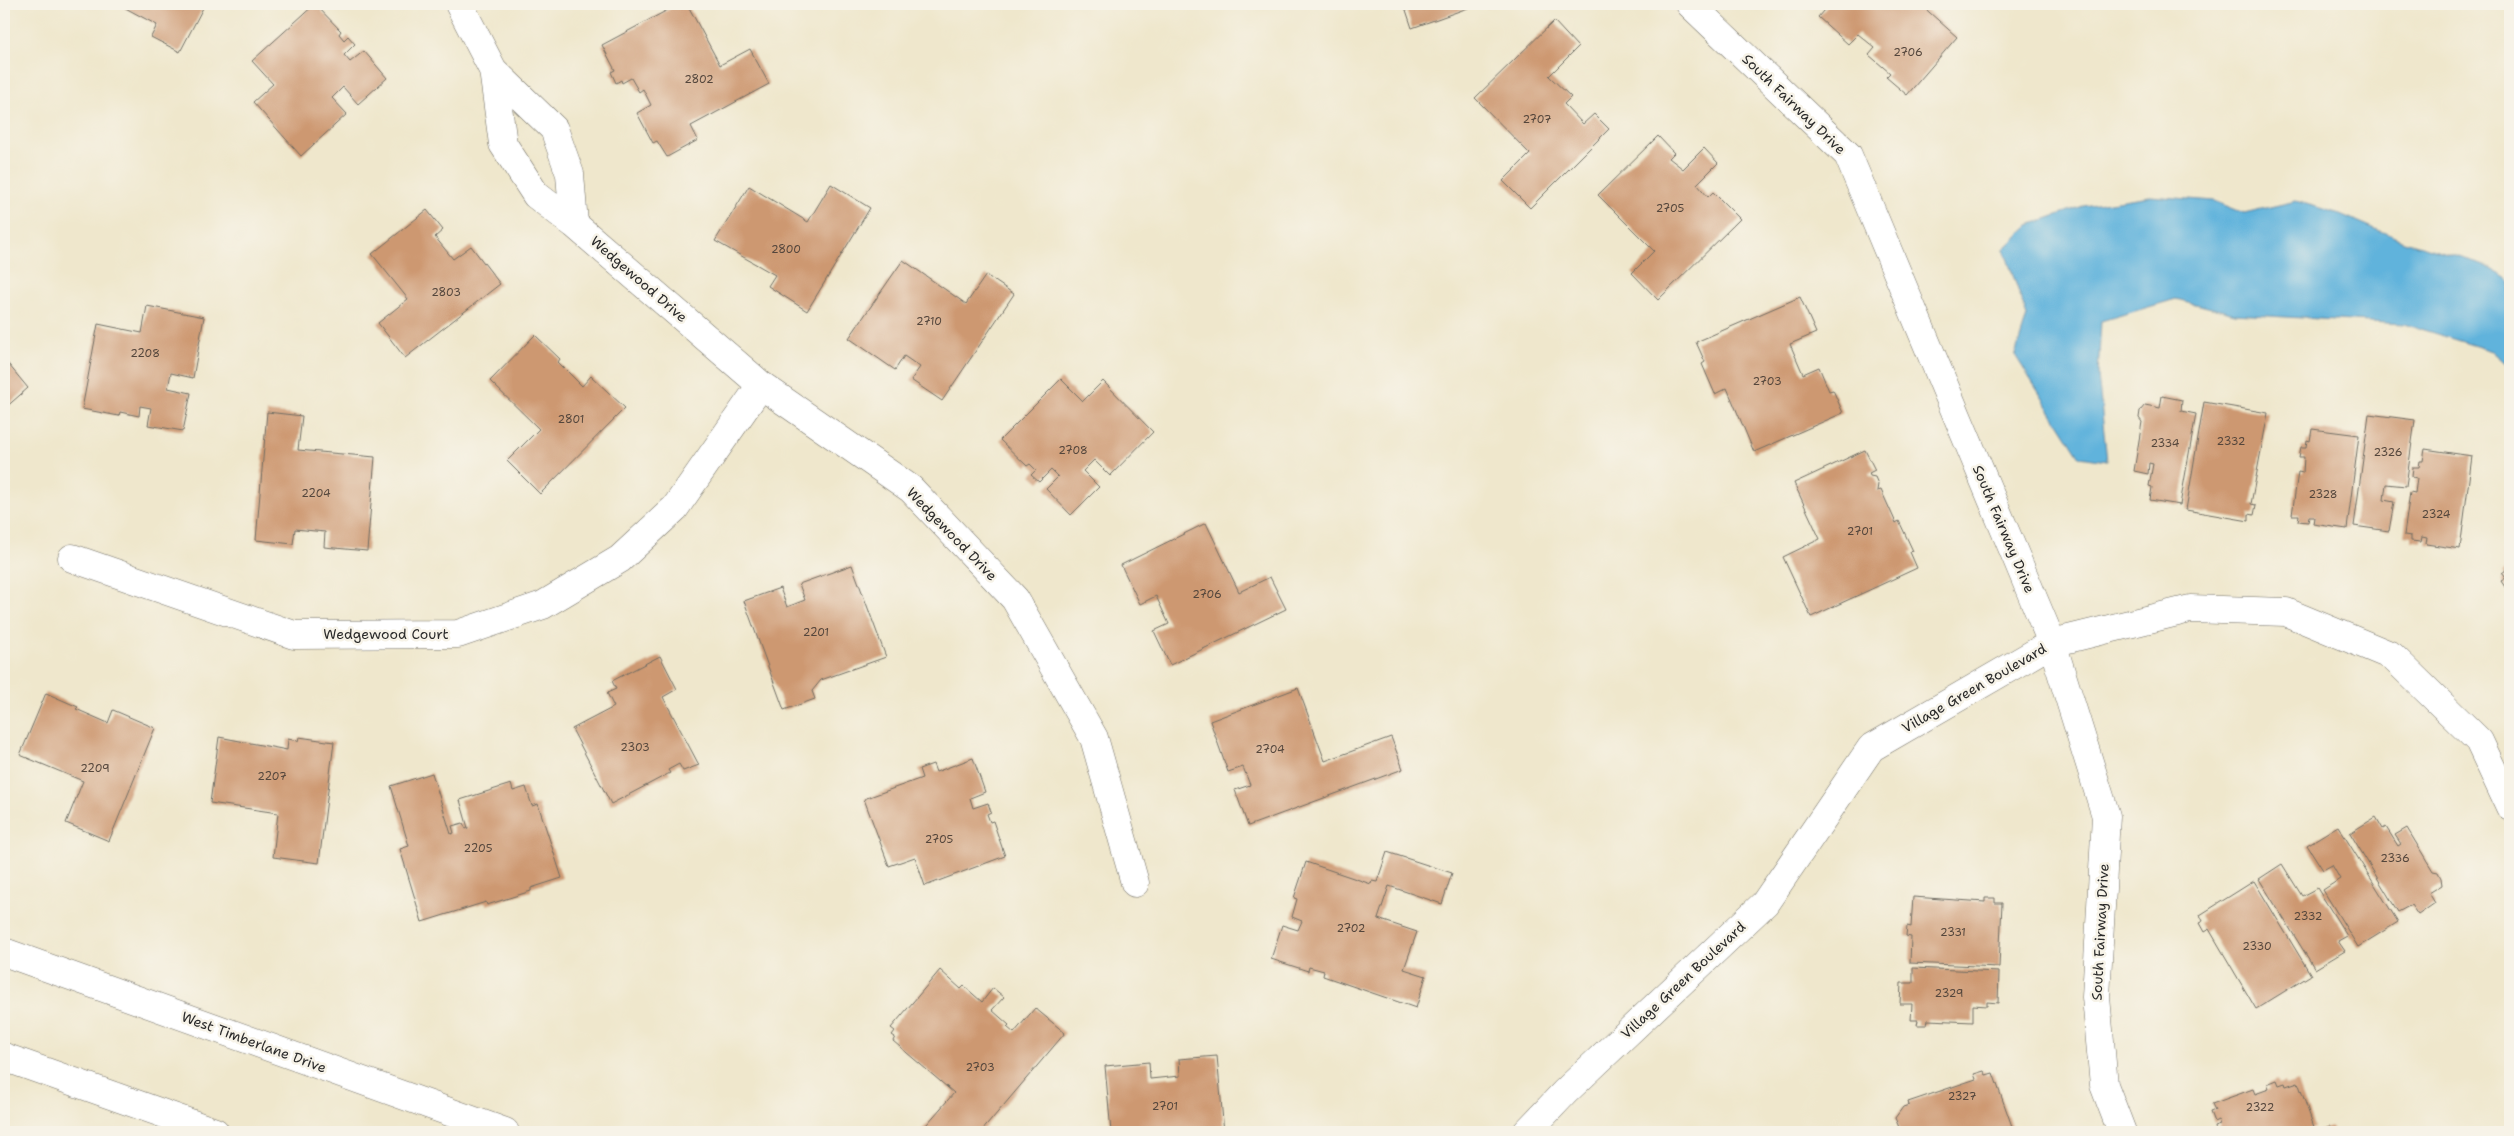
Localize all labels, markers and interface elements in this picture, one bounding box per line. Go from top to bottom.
house number: 2706 [1893,45,1923,60]
street label: South Fairway Drive [1738,50,1850,158]
house number: 2802 [684,72,714,87]
house number: 2707 [1522,112,1552,127]
house number: 2705 [1656,201,1685,216]
street label: Wedgewood Drive [587,232,691,326]
house number: 2800 [771,242,801,257]
house number: 2803 [431,285,461,300]
house number: 2710 [916,314,942,329]
house number: 2208 [130,346,160,361]
house number: 2703 [1752,374,1782,389]
house number: 2801 [558,412,584,427]
house number: 2332 [2217,434,2245,449]
house number: 2334 [2150,436,2180,451]
house number: 2708 [1058,443,1088,458]
house number: 2326 [2373,445,2403,460]
street label: South Fairway Drive [1969,462,2039,596]
street label: Wedgewood Drive [903,484,1001,584]
house number: 2204 [301,486,331,501]
house number: 2328 [2308,487,2338,502]
house number: 2324 [2422,507,2451,522]
house number: 2701 [1847,524,1873,539]
house number: 2706 [1192,587,1222,602]
street label: Wedgewood Court [323,625,449,643]
house number: 2201 [803,625,829,640]
street label: Village Green Boulevard [1898,639,2050,737]
house number: 2303 [620,740,650,755]
house number: 2704 [1255,742,1285,757]
house number: 2209 [80,761,110,776]
house number: 2207 [257,769,287,784]
house number: 2705 [925,832,954,847]
house number: 2205 [464,841,493,856]
house number: 2336 [2380,851,2410,866]
street label: South Fairway Drive [2087,863,2113,1001]
house number: 2332 [2294,909,2322,924]
street label: Village Green Boulevard [1617,917,1749,1043]
house number: 2702 [1336,921,1366,936]
house number: 2331 [1940,925,1966,940]
house number: 2330 [2242,939,2272,954]
house number: 2329 [1935,986,1963,1001]
street label: West Timberlane Drive [179,1007,329,1077]
house number: 2703 [965,1060,995,1075]
house number: 2327 [1948,1089,1977,1104]
house number: 2701 [1152,1099,1178,1114]
house number: 2322 [2246,1100,2274,1115]

